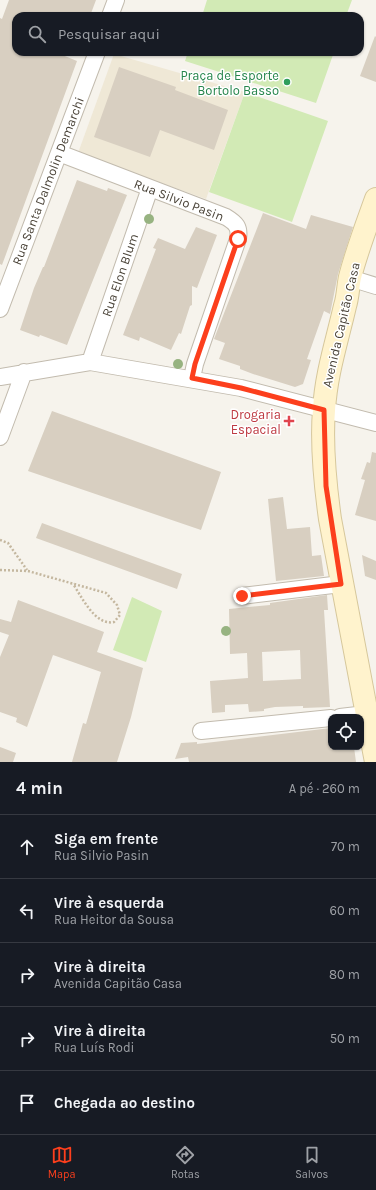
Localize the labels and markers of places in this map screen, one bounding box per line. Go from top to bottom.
place label: Praça de Esporte Bortolo Basso [180,68,279,98]
marker: Praça de Esporte Bortolo Basso [282,77,292,87]
place label: Drogaria Espacial [230,407,281,437]
marker: Drogaria Espacial [284,416,294,426]

